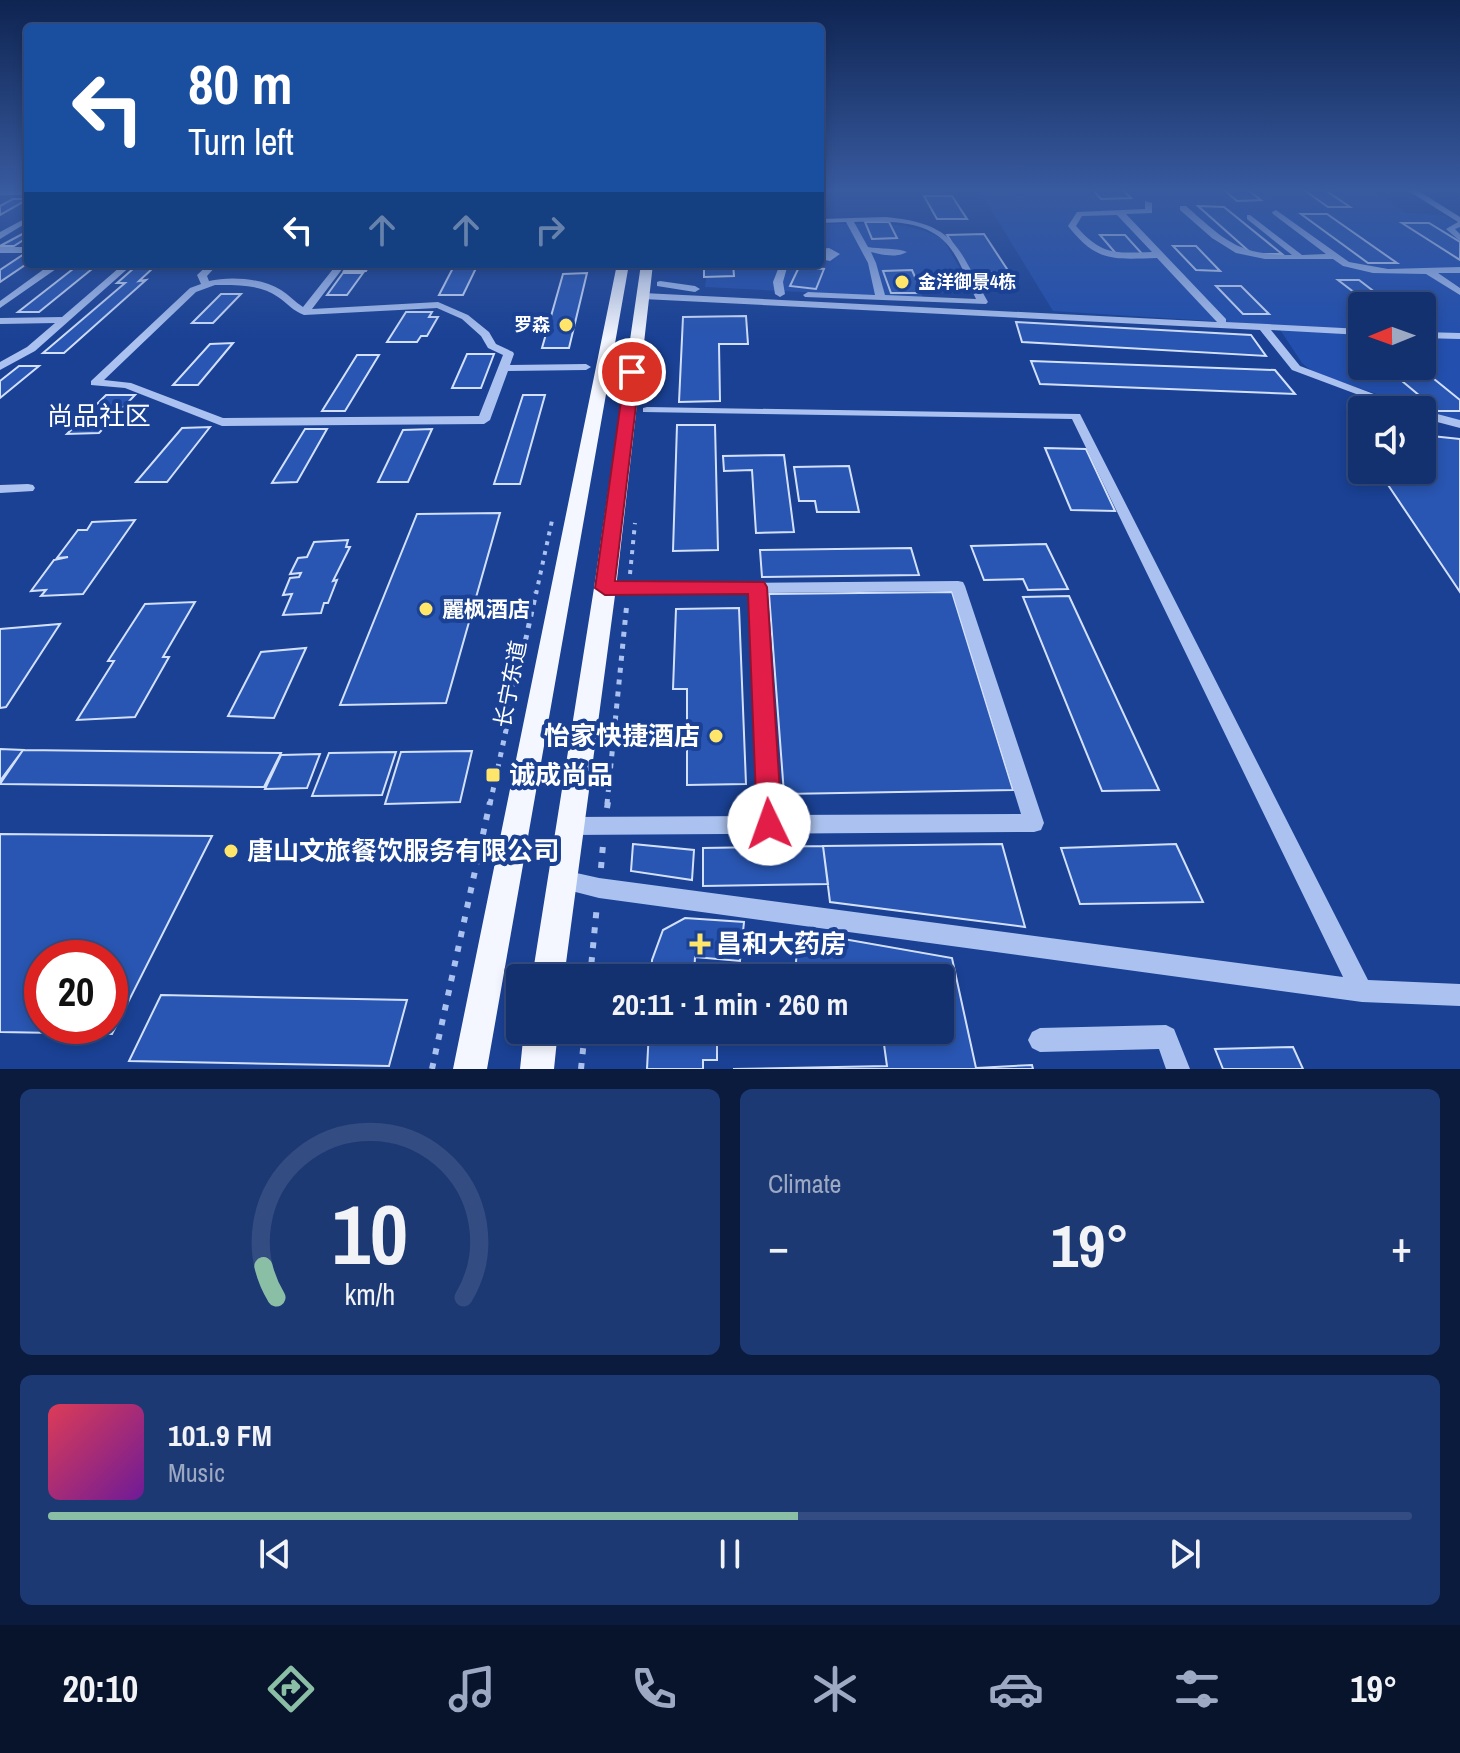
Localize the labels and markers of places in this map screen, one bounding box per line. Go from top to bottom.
place label: 金洋御景4栋 [918,269,1016,294]
marker: 金洋御景4栋 [893,273,911,291]
place label: 罗森 [514,312,550,337]
marker: 罗森 [557,316,575,334]
pin [598,338,666,406]
place label: 麗枫酒店 [442,594,530,624]
marker: 麗枫酒店 [417,600,435,618]
place label: 怡家快捷酒店 [544,718,700,753]
marker: 怡家快捷酒店 [707,727,725,745]
place label: 诚成尚品 [509,757,613,792]
marker: 诚成尚品 [484,766,502,784]
place label: 唐山文旅餐饮服务有限公司 [247,833,559,868]
marker: 唐山文旅餐饮服务有限公司 [222,842,240,860]
place label: 昌和大药房 [716,926,846,961]
marker: 昌和大药房 [691,935,709,953]

